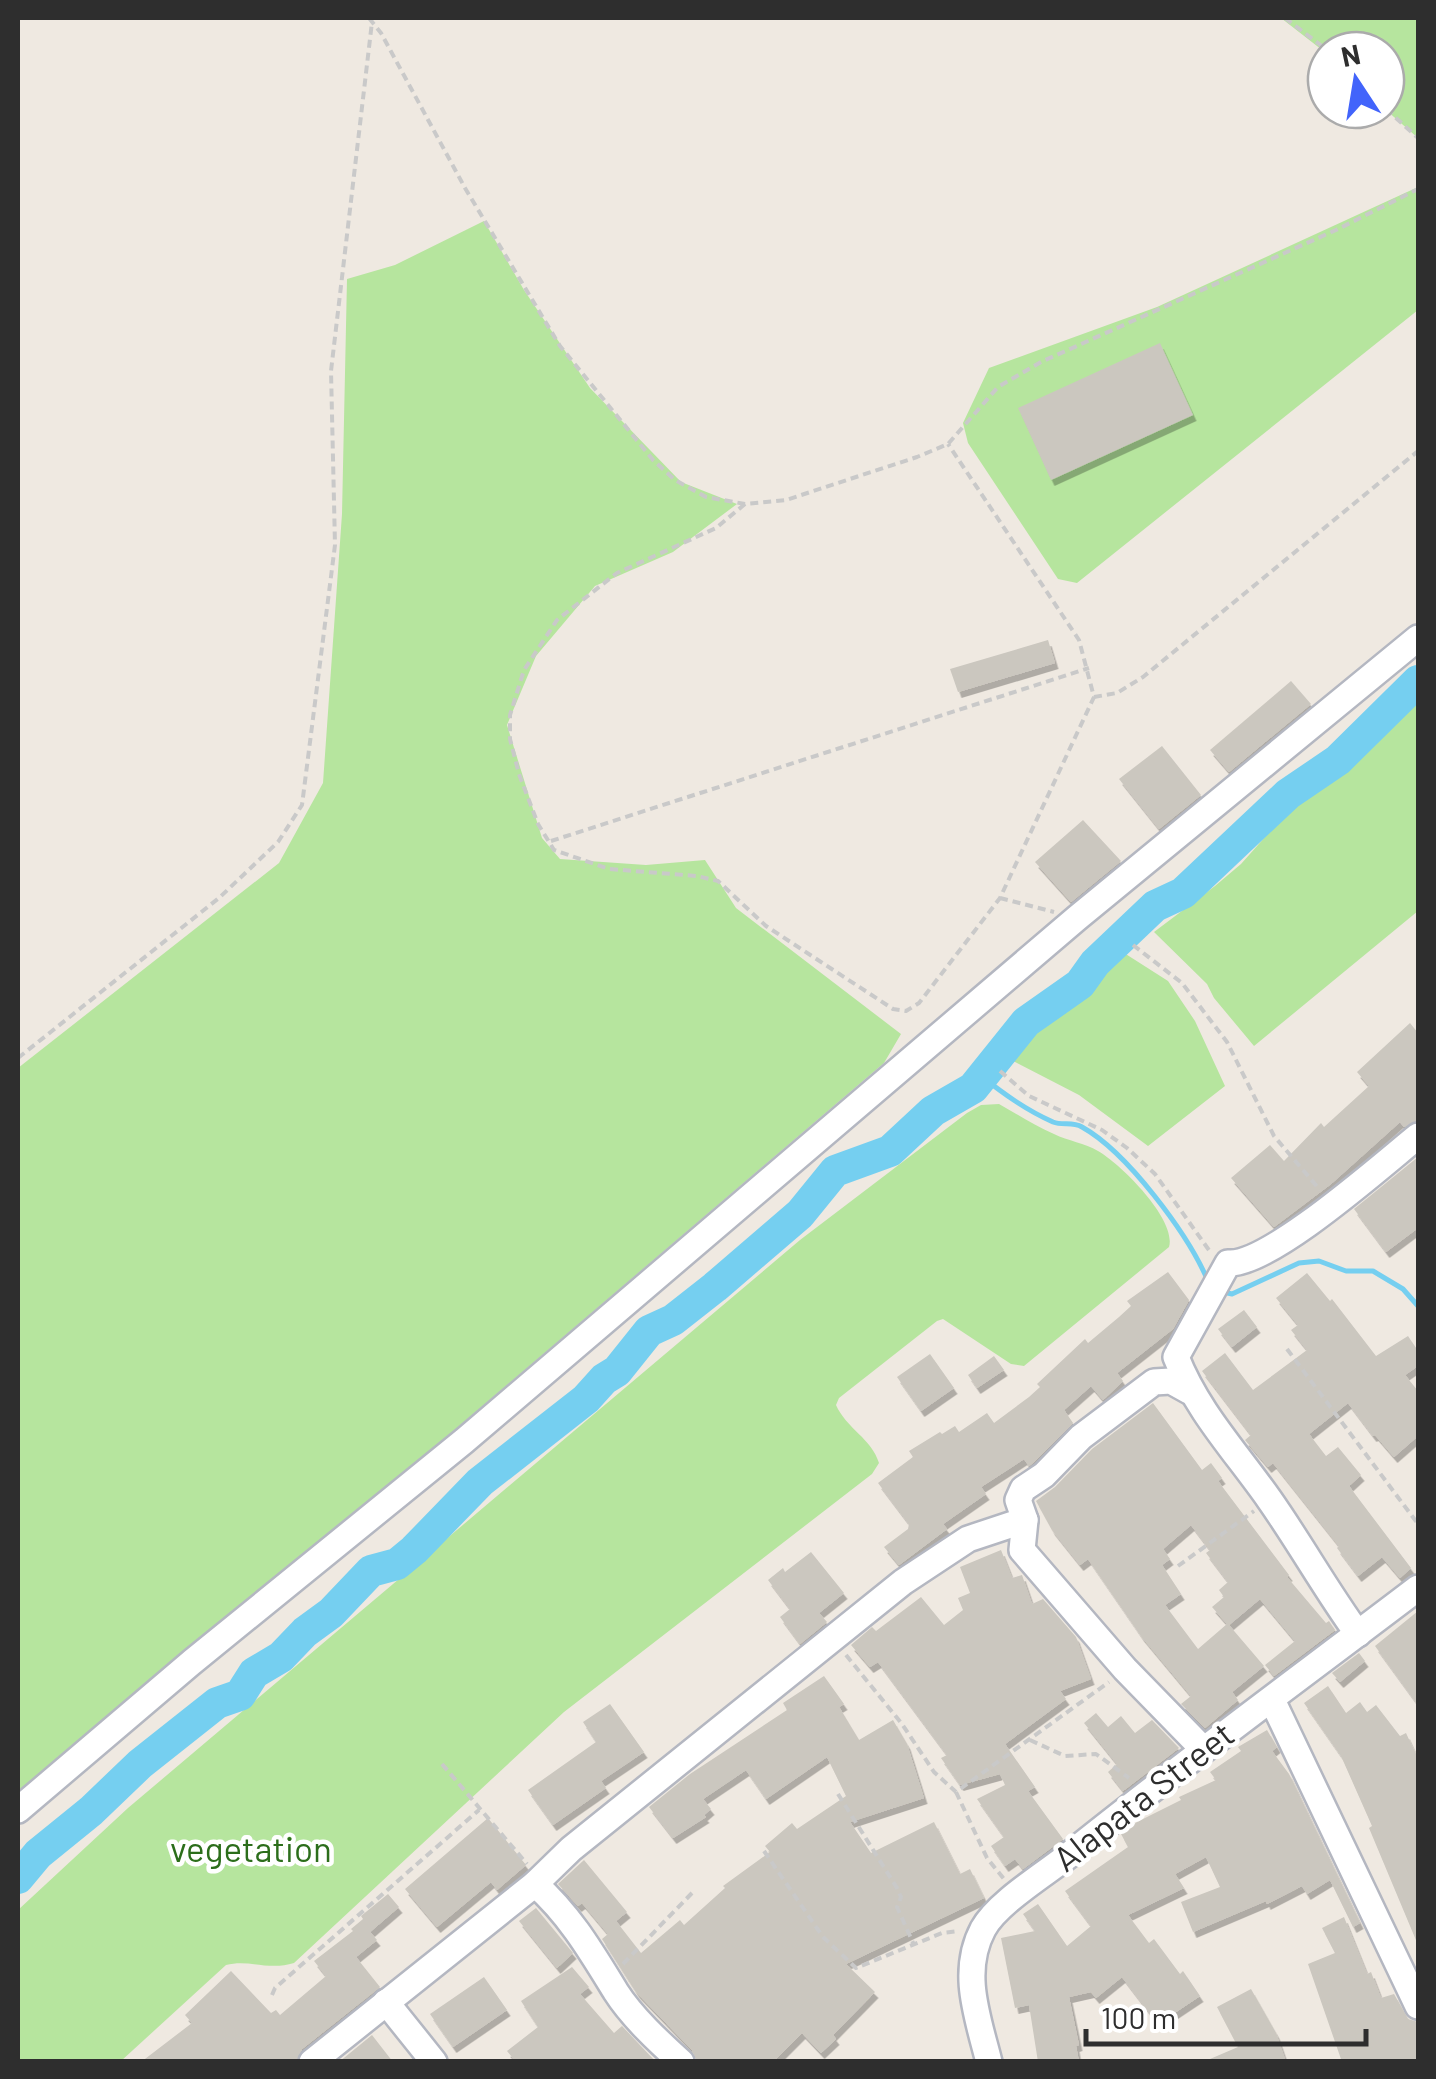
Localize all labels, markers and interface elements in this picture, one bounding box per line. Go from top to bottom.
north arrow [1306,30,1406,130]
text: N [1338,36,1363,73]
street label: Alapata Street [1044,1712,1241,1879]
park label: vegetation [170,1827,332,1869]
scale bar [1086,1984,1366,2046]
text: 100 m [1101,1999,1176,2035]

